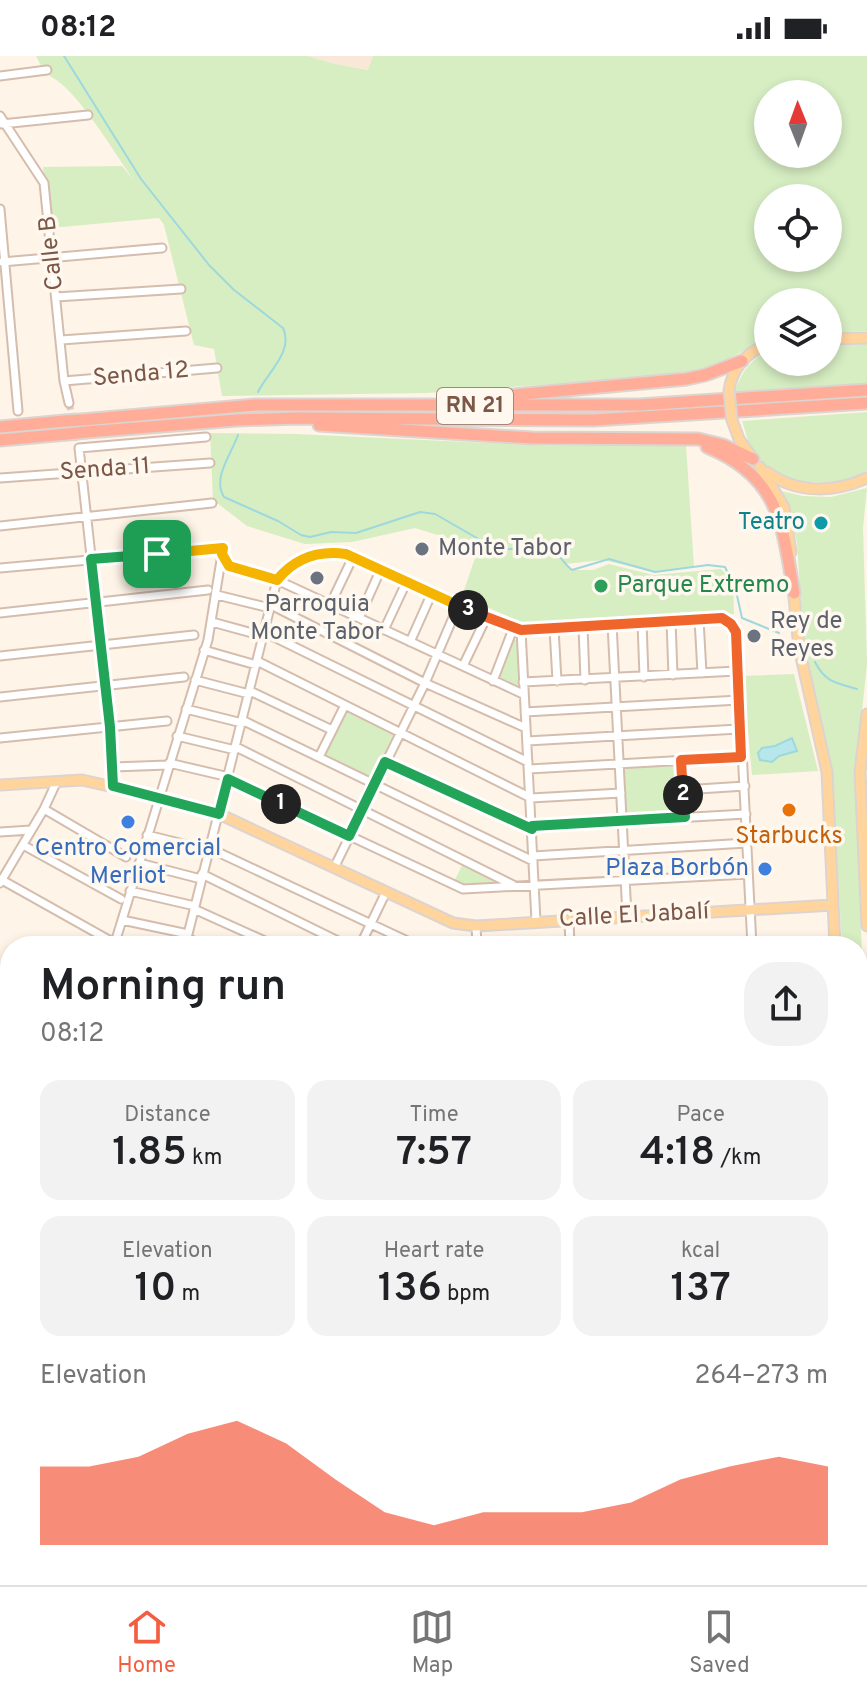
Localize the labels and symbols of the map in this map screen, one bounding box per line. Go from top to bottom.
north arrow [754,80,842,168]
street label: Calle B [33,214,71,292]
street label: Senda 12 [92,356,190,394]
road number: RN 21 [437,388,513,424]
street label: Senda 11 [59,452,151,488]
place label: Teatro [738,508,805,538]
marker: Teatro [812,514,830,532]
pin [123,520,191,588]
place label: Monte Tabor [438,534,572,564]
marker: Monte Tabor [413,540,431,558]
marker: Parroquia Monte Tabor [308,569,326,587]
place label: Parque Extremo [617,571,789,601]
marker: Parque Extremo [592,577,610,595]
place label: Parroquia Monte Tabor [250,590,384,648]
pin: 3 [448,590,488,630]
place label: Rey de Reyes [770,607,843,665]
marker: Rey de Reyes [745,627,763,645]
pin: 2 [663,775,703,815]
pin: 1 [261,784,301,824]
marker: Starbucks [780,801,798,819]
marker: Centro Comercial Merliot [119,813,137,831]
place label: Starbucks [735,822,843,852]
place label: Centro Comercial Merliot [35,834,221,892]
place label: Plaza Borbón [605,854,749,884]
marker: Plaza Borbón [756,860,774,878]
street label: Calle El Jabalí [558,897,712,935]

